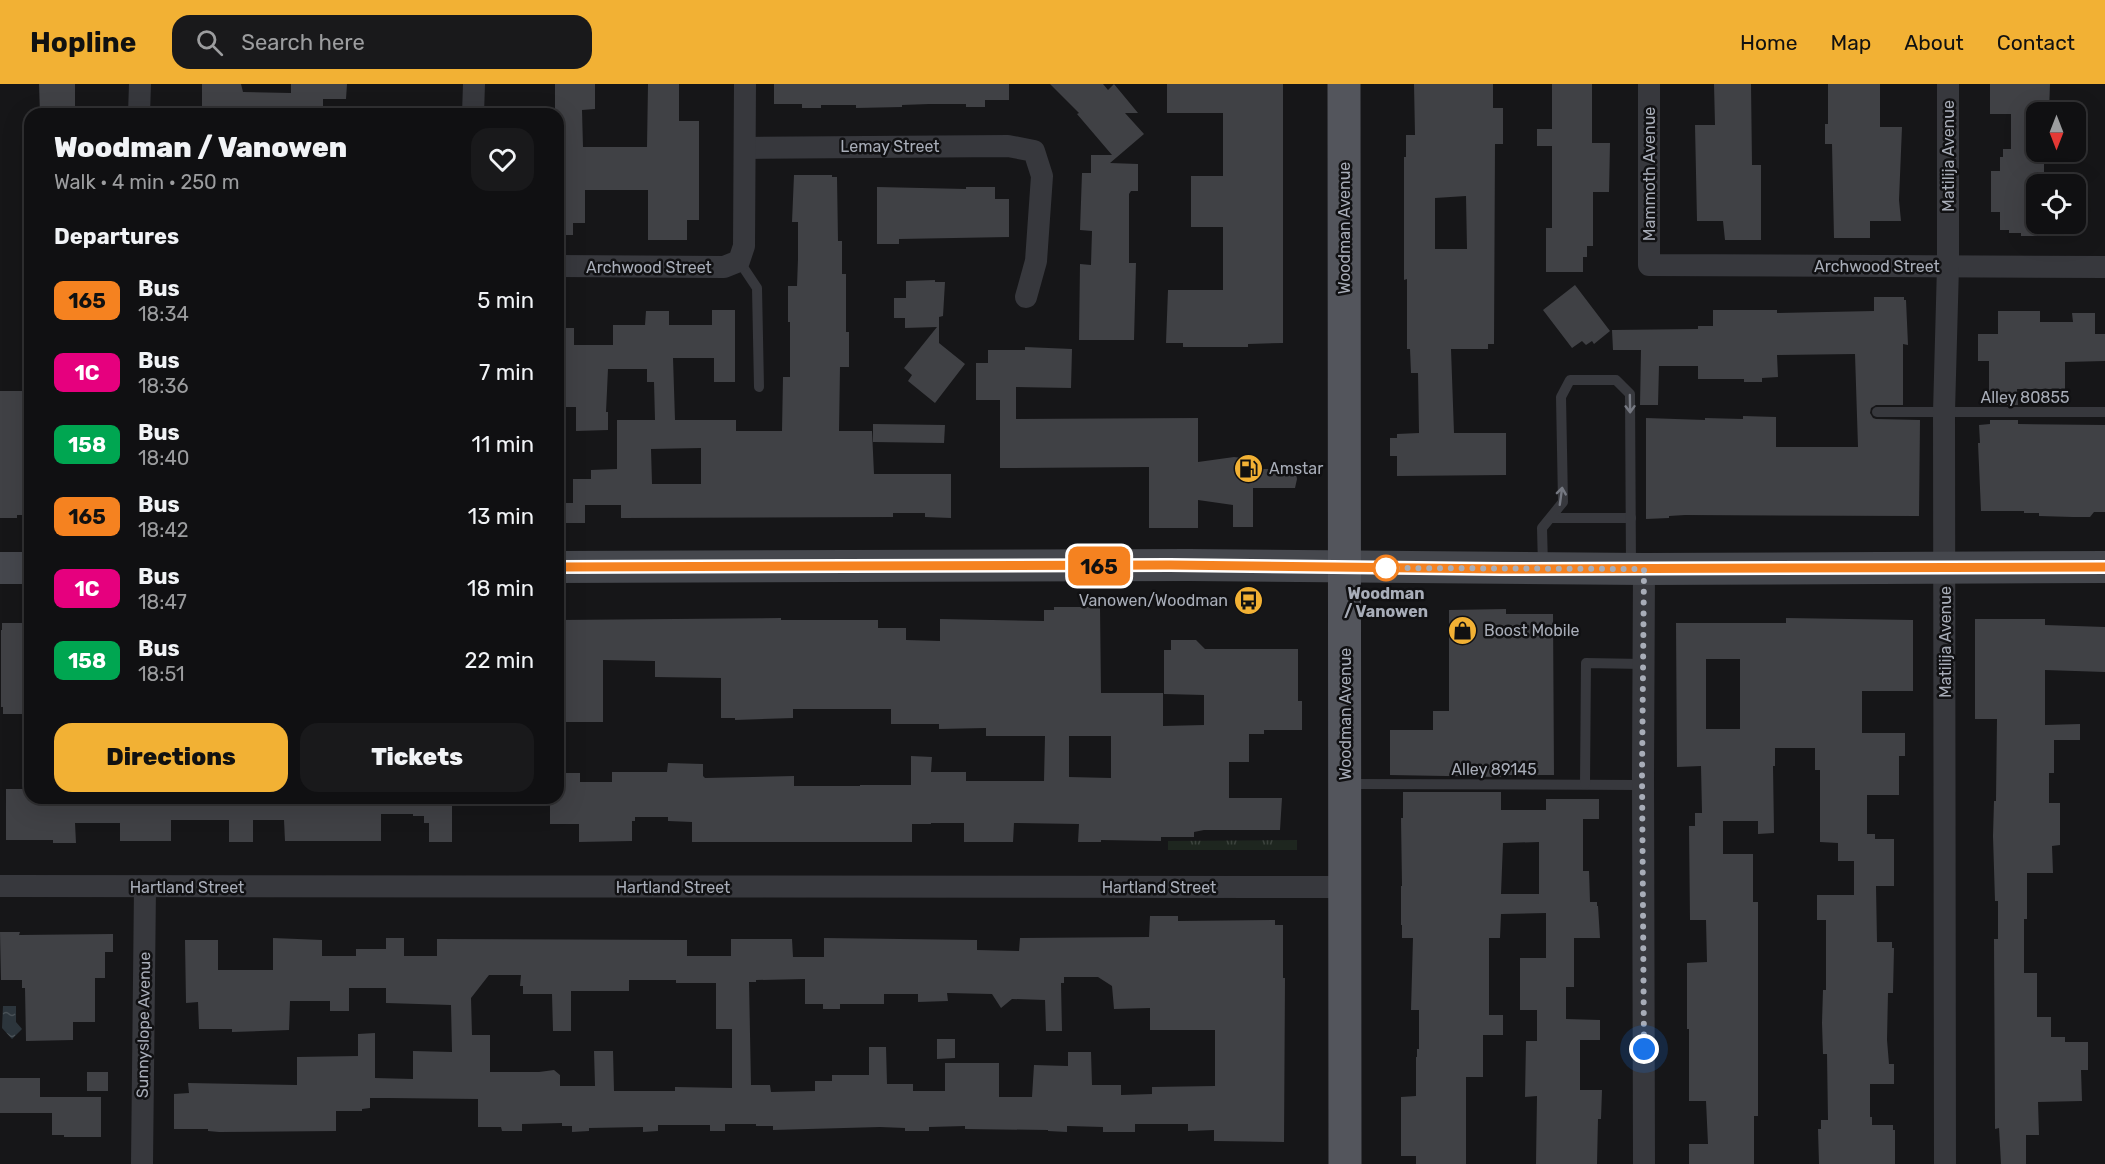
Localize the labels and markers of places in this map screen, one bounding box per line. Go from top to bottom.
fuel station icon: Amstar [1232,452,1264,484]
place label: Amstar [1269,459,1323,478]
marker: Woodman / Vanowen [1373,555,1399,581]
bus stop icon: Vanowen/Woodman [1233,584,1265,616]
place label: Woodman / Vanowen [1344,584,1428,621]
place label: Vanowen/Woodman [1079,591,1228,610]
shop icon: Boost Mobile [1447,614,1479,646]
place label: Boost Mobile [1484,621,1580,640]

